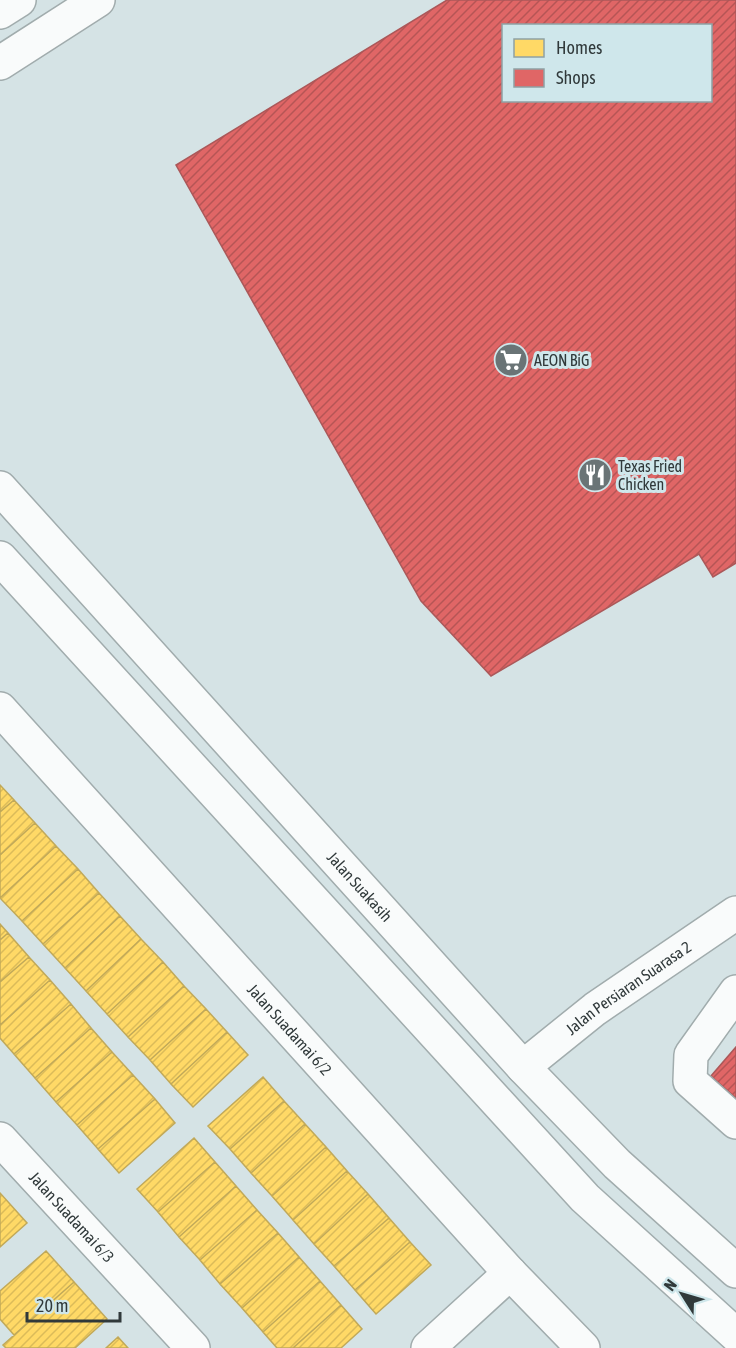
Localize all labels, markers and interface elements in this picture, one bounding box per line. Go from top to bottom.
legend [502,24,712,102]
text: Homes [556,37,602,58]
text: Shops [556,67,596,88]
supermarket icon: AEON BiG [493,342,529,378]
place label: AEON BiG [534,351,589,369]
restaurant icon: Texas Fried Chicken [577,457,613,493]
place label: Texas Fried Chicken [618,457,682,493]
street label: Jalan Suakasih [324,848,396,925]
street label: Jalan Persiaran Suarasa 2 [562,937,694,1038]
street label: Jalan Suadamai 6/2 [244,980,336,1079]
street label: Jalan Suadamai 6/3 [26,1168,118,1266]
north arrow [652,1264,712,1324]
text: N [660,1276,680,1294]
scale bar [27,1285,120,1323]
text: 20 m [36,1295,68,1316]

